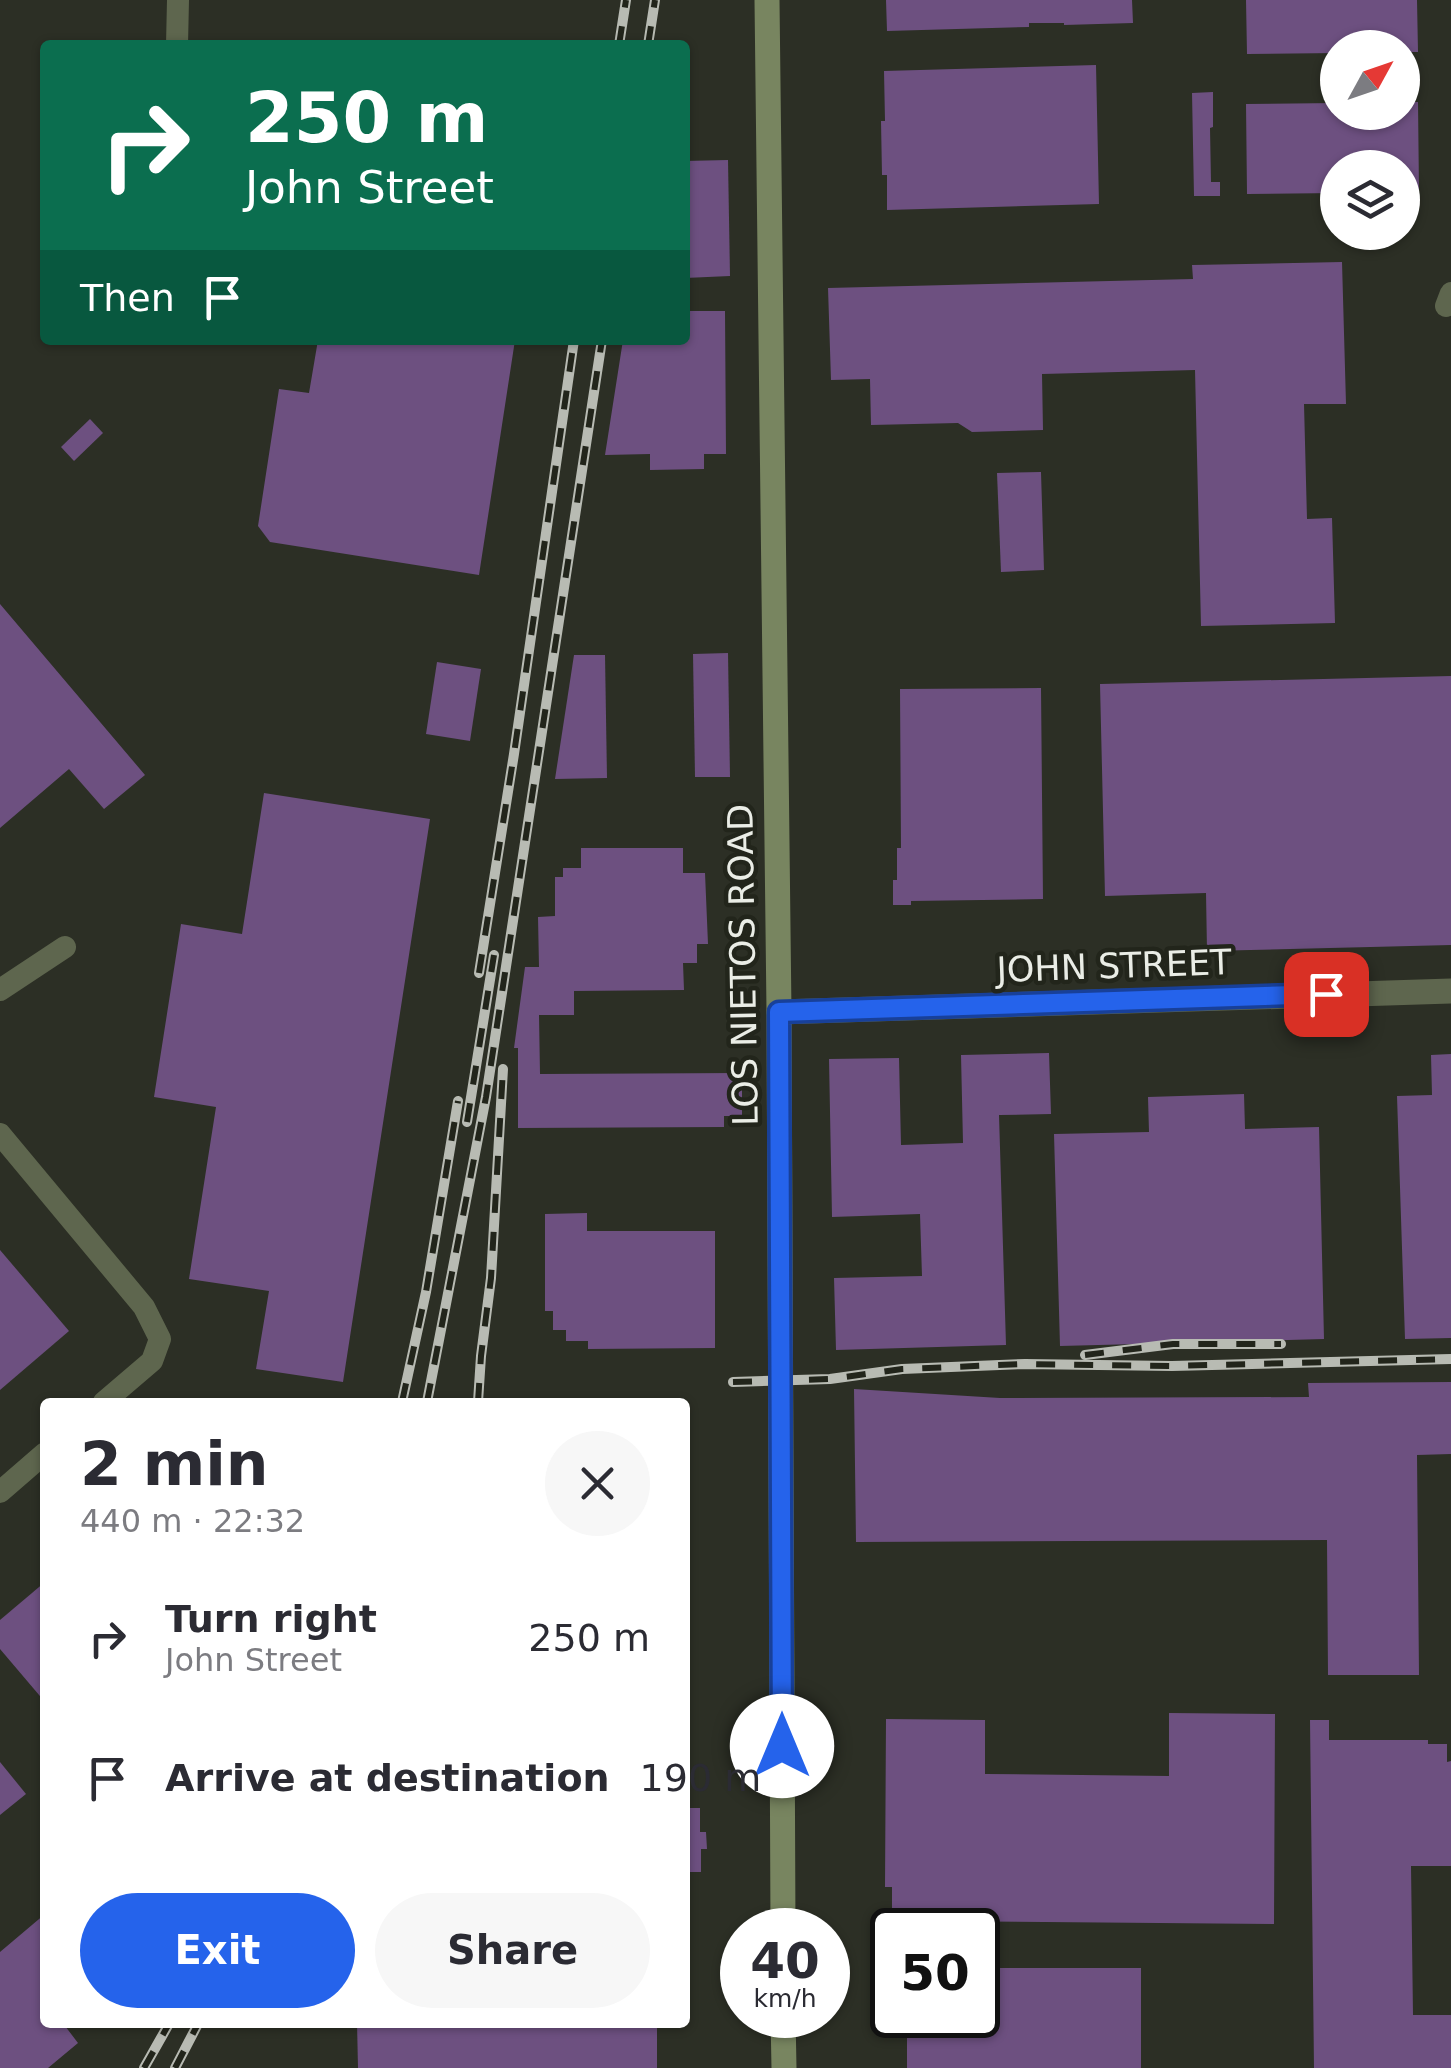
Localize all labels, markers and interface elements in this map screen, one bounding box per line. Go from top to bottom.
north arrow [1320,30,1420,130]
map controls [1320,30,1420,250]
text: 250 m [245,77,488,159]
icon: right [80,80,210,210]
button: layers [1320,150,1420,250]
text: John Street [245,161,494,214]
icon: arrive [195,270,250,325]
text: Then [80,276,175,320]
street label: LOS NIETOS ROAD [720,804,766,1126]
street label: JOHN STREET [994,942,1233,990]
pin [1284,952,1369,1037]
icon: arrive [1299,967,1354,1022]
text: 2 min [80,1429,268,1499]
button: close [545,1431,650,1536]
text: 440 m · 22:32 [80,1502,305,1540]
text: Turn right [165,1597,377,1641]
icon: right [80,1611,135,1666]
text: 250 m [528,1616,650,1660]
text: John Street [165,1641,342,1679]
position arrow [730,1694,834,1798]
icon: arrive [80,1751,135,1806]
text: Arrive at destination [165,1756,610,1800]
text: 190 m [640,1756,761,1800]
button: Exit [80,1893,355,2008]
button: Share [375,1893,650,2008]
speed limit sign: 50 [870,1908,1000,2038]
text: 40 [750,1932,820,1990]
text: km/h [753,1984,817,2013]

